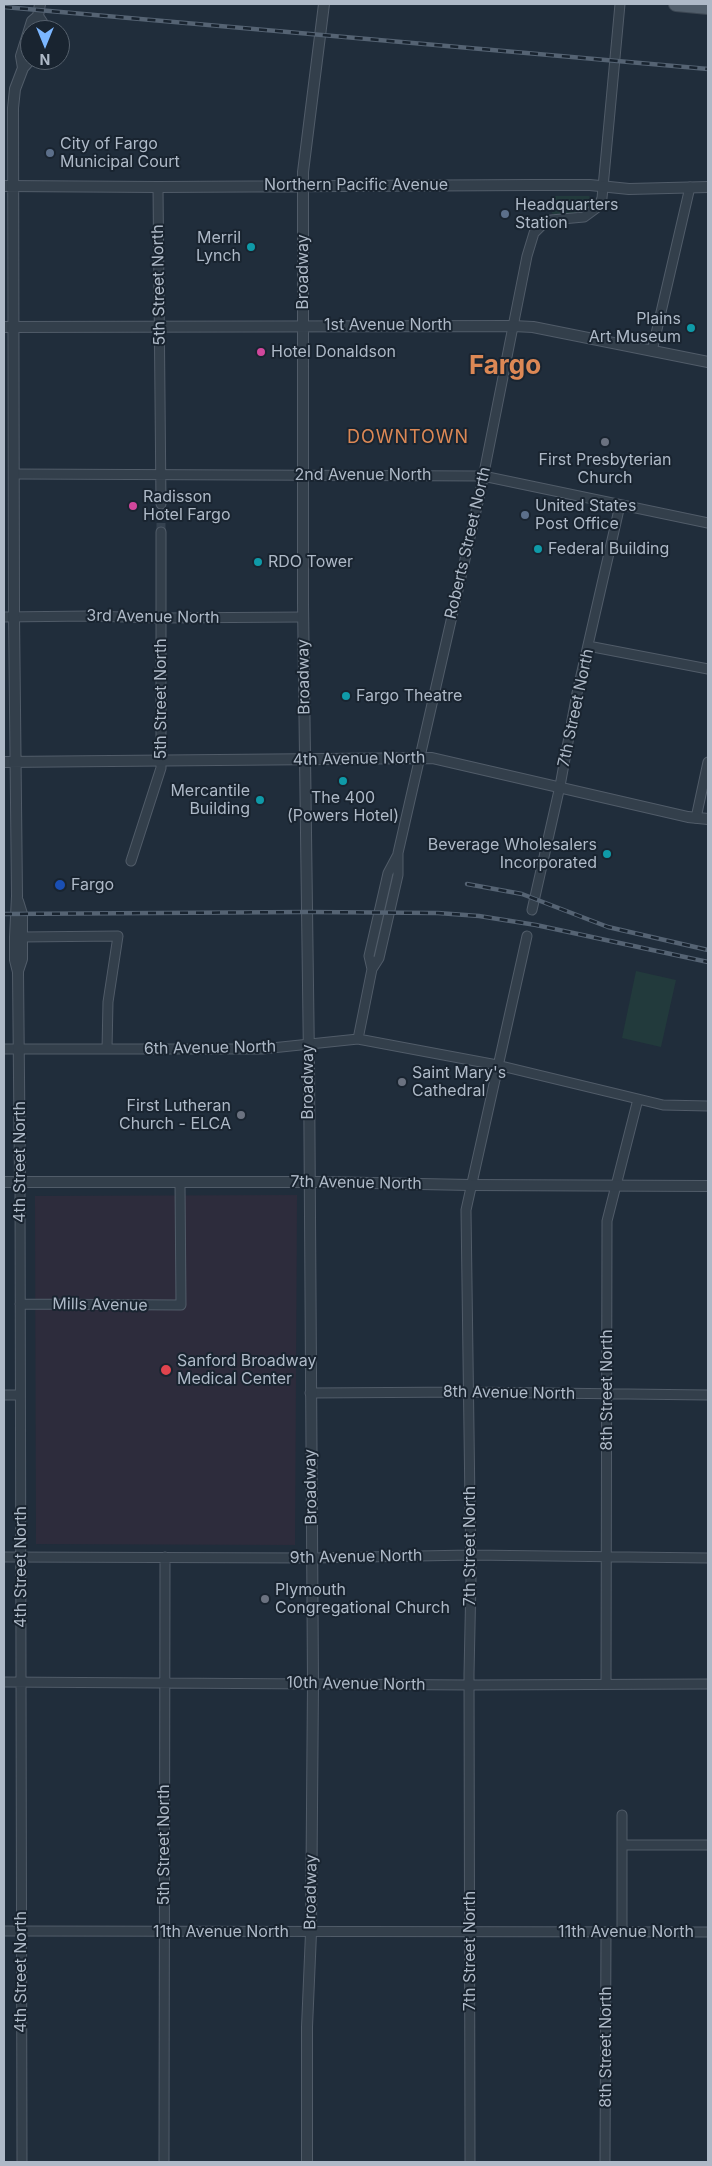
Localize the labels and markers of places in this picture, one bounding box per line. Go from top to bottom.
place label: City of Fargo Municipal Court [60,134,180,172]
marker: City of Fargo Municipal Court [44,147,56,159]
place label: Headquarters Station [515,195,619,233]
marker: Headquarters Station [499,208,511,220]
place label: Merril Lynch [196,228,241,266]
marker: Merril Lynch [245,241,257,253]
place label: Plains Art Museum [589,309,681,347]
marker: Plains Art Museum [685,322,697,334]
place label: Hotel Donaldson [271,342,396,362]
marker: Hotel Donaldson [255,346,267,358]
marker: First Presbyterian Church [599,436,611,448]
place label: First Presbyterian Church [539,450,671,488]
place label: Radisson Hotel Fargo [143,487,230,525]
place label: United States Post Office [535,496,636,534]
marker: Radisson Hotel Fargo [127,500,139,512]
marker: United States Post Office [519,509,531,521]
place label: Federal Building [548,539,669,559]
marker: Federal Building [532,543,544,555]
place label: RDO Tower [268,552,353,572]
marker: RDO Tower [252,556,264,568]
place label: Fargo Theatre [356,686,462,706]
marker: Fargo Theatre [340,690,352,702]
marker: The 400 (Powers Hotel) [337,775,349,787]
place label: Mercantile Building [170,781,250,819]
place label: The 400 (Powers Hotel) [287,788,399,826]
marker: Mercantile Building [254,794,266,806]
place label: Beverage Wholesalers Incorporated [428,835,597,873]
marker: Beverage Wholesalers Incorporated [601,848,613,860]
place label: Fargo [71,875,114,895]
marker: Fargo [53,878,67,892]
place label: Saint Mary's Cathedral [412,1063,506,1101]
marker: Saint Mary's Cathedral [396,1076,408,1088]
place label: First Lutheran Church - ELCA [119,1096,231,1134]
marker: First Lutheran Church - ELCA [235,1109,247,1121]
place label: Sanford Broadway Medical Center [177,1351,316,1389]
marker: Sanford Broadway Medical Center [159,1363,173,1377]
place label: Plymouth Congregational Church [275,1580,450,1618]
marker: Plymouth Congregational Church [259,1593,271,1605]

